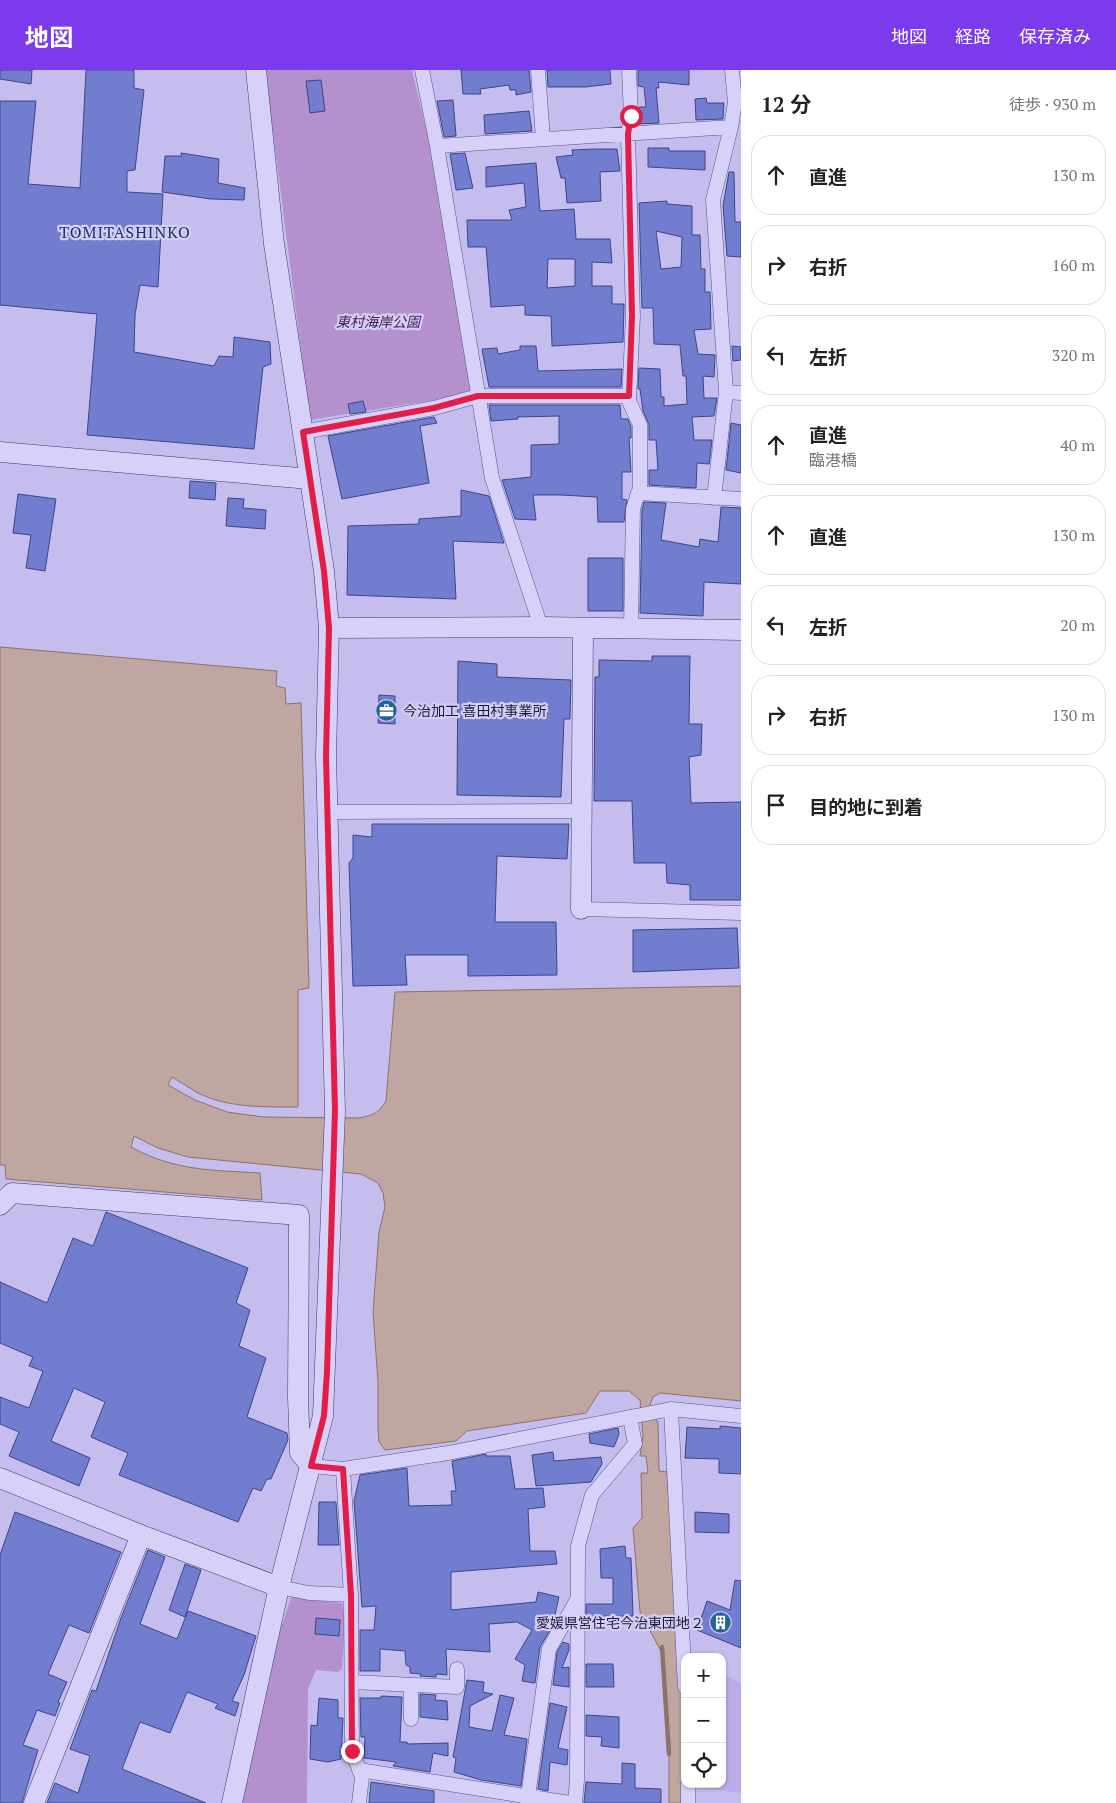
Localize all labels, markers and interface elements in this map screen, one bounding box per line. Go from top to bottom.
text: 地図 [25,21,73,53]
text: 地図 [891,24,927,48]
text: 経路 [955,24,991,48]
text: 保存済み [1019,24,1091,48]
text: 12 分 [761,90,811,118]
text: 徒歩 · 930 m [1009,93,1096,115]
route start [620,105,643,128]
icon: ahead [762,161,790,189]
text: 直進 [809,164,847,189]
text: 130 m [1052,164,1095,186]
district label: TOMITASHINKO [59,221,191,243]
icon: right [762,251,790,279]
text: 右折 [809,254,847,279]
text: 160 m [1052,254,1095,276]
park label: 東村海岸公園 [336,312,422,331]
icon: left [762,341,790,369]
text: 左折 [809,344,847,369]
text: 320 m [1052,344,1095,366]
text: 直進 [809,422,847,447]
icon: ahead [762,431,790,459]
text: 40 m [1060,434,1095,456]
text: 臨港橋 [809,449,857,471]
icon: ahead [762,521,790,549]
text: 直進 [809,524,847,549]
text: 130 m [1052,524,1095,546]
icon: left [762,611,790,639]
text: 左折 [809,614,847,639]
text: 20 m [1060,614,1095,636]
office icon: 今治加工 喜田村事業所 [375,698,399,722]
place label: 今治加工 喜田村事業所 [403,701,546,720]
icon: right [762,701,790,729]
text: 右折 [809,704,847,729]
text: 130 m [1052,704,1095,726]
icon: arrive [762,791,790,819]
text: 目的地に到着 [809,794,923,819]
building icon: 愛媛県営住宅今治東団地２ [708,1610,732,1634]
place label: 愛媛県営住宅今治東団地２ [536,1613,704,1632]
map controls [681,1653,726,1788]
button: + [681,1653,726,1698]
button: − [681,1698,726,1743]
route end [341,1740,364,1763]
button: locate [681,1743,726,1788]

